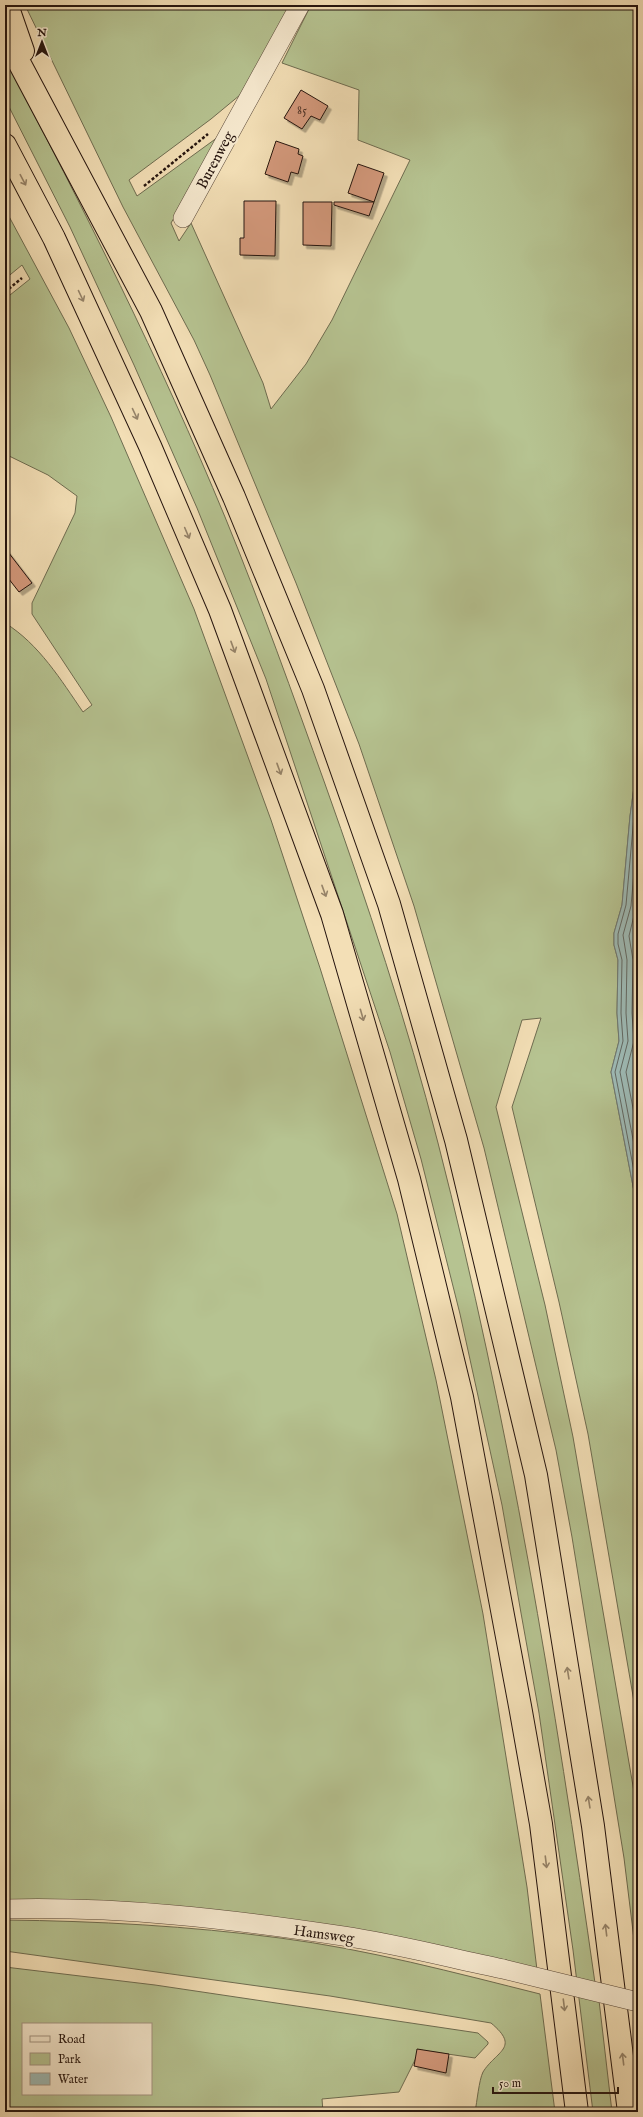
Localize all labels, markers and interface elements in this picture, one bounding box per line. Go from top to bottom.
north arrow [22,22,62,62]
text: N [36,26,47,40]
house number: 85 [297,102,307,119]
street label: Burenweg [192,127,239,192]
one-way arrow [20,173,27,185]
one-way arrow [77,290,85,302]
one-way arrow [132,408,139,420]
one-way arrow [184,527,191,539]
one-way arrow [230,641,238,653]
one-way arrow [275,763,283,775]
one-way arrow [320,884,328,896]
one-way arrow [359,1008,366,1021]
one-way arrow [564,1667,572,1680]
one-way arrow [585,1796,593,1809]
one-way arrow [542,1855,550,1868]
street label: Hamsweg [292,1921,356,1948]
one-way arrow [603,1924,610,1937]
one-way arrow [560,1998,567,2011]
legend [22,2023,152,2095]
text: Road [58,2032,86,2047]
text: Park [58,2052,81,2067]
one-way arrow [619,2053,627,2066]
scale bar [493,2069,618,2095]
text: Water [58,2072,89,2087]
text: 50 m [499,2076,521,2091]

